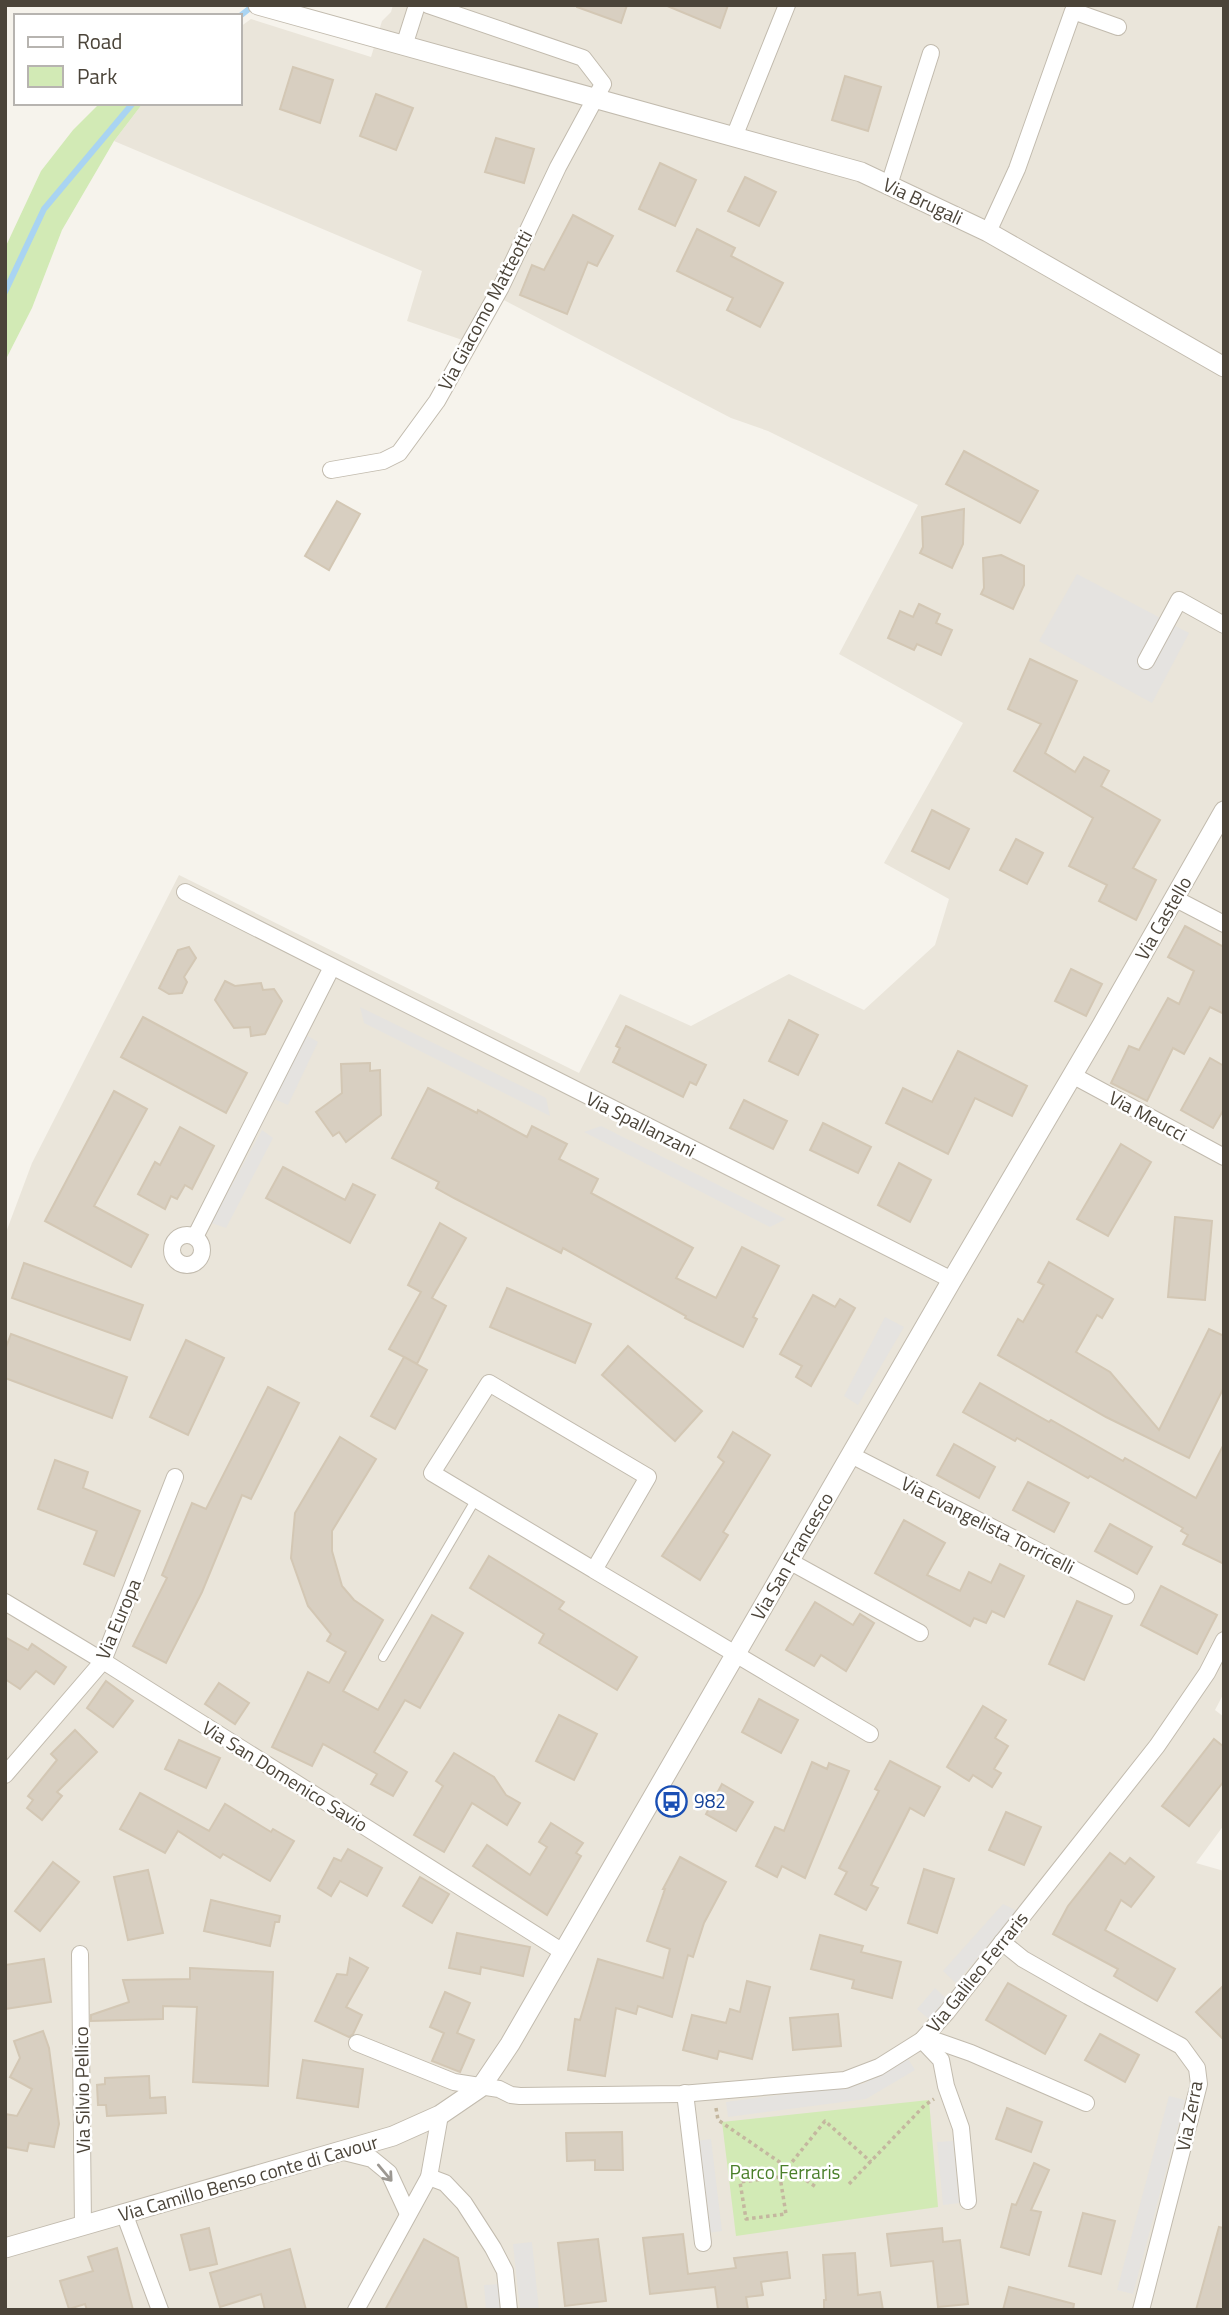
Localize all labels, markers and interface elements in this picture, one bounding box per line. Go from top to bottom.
legend [14,14,242,105]
text: Road [77,25,122,57]
text: Park [77,60,117,92]
street label: Via Brugali [879,169,968,232]
street label: Via Giacomo Matteotti [430,224,539,395]
street label: Via Castello [1127,870,1198,965]
street label: Via Spallanzani [581,1083,701,1164]
street label: Via Meucci [1104,1083,1193,1148]
street label: Via Evangelista Torricelli [896,1468,1080,1581]
street label: Via San Francesco [743,1486,840,1625]
street label: Via Europa [88,1573,148,1664]
street label: Via San Domenico Savio [197,1713,374,1838]
bus stop icon: 982 [654,1784,688,1818]
place label: 982 [694,1786,726,1815]
street label: Via Galileo Ferraris [919,1905,1035,2038]
street label: Via Silvio Pellico [66,2026,97,2154]
street label: Via Zerra [1167,2078,1210,2154]
street label: Via Camillo Benso conte di Cavour [115,2126,382,2229]
park label: Parco Ferraris [730,2157,841,2186]
one-way arrow [377,2164,393,2182]

